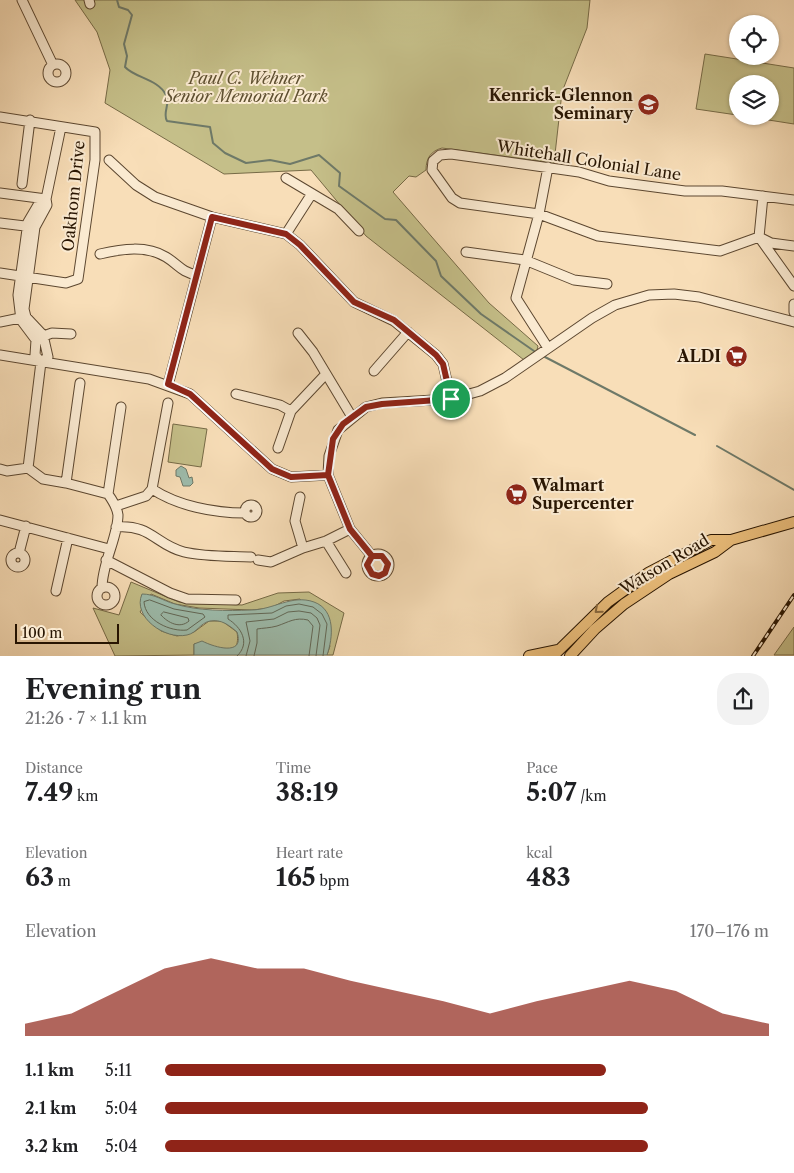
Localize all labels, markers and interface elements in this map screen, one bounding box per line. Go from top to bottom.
map controls [729,15,779,125]
button: locate [729,15,779,65]
park label: Paul C. Wehner Senior Memorial Park [163,68,328,106]
button: layers [729,75,779,125]
place label: Kenrick-Glennon Seminary [489,85,634,123]
school or university icon: Kenrick-Glennon Seminary [637,92,661,116]
street label: Whitehall Colonial Lane [494,135,683,184]
street label: Oakhom Drive [57,139,89,253]
supermarket icon: ALDI [725,344,749,368]
place label: ALDI [676,346,721,366]
pin [430,378,472,420]
icon: arrive [437,385,465,413]
place label: Walmart Supercenter [531,475,634,513]
supermarket icon: Walmart Supercenter [504,482,528,506]
street label: Watson Road [615,529,713,599]
one-way arrow [595,604,604,613]
scale bar [15,620,119,644]
text: 100 m [22,624,62,642]
text: Evening run [25,672,201,706]
button: share [717,673,769,725]
text: 21:26 · 7 × 1.1 km [25,708,147,728]
text: Distance [25,759,83,777]
text: Time [276,759,311,777]
text: Pace [526,759,558,777]
text: 7.49 [25,777,73,808]
text: 38:19 [276,777,339,808]
text: 5:07 [526,777,577,808]
text: km [73,787,98,805]
text: /km [577,787,606,805]
text: Elevation [25,844,88,862]
text: Heart rate [276,844,343,862]
text: kcal [526,844,553,862]
text: 63 [25,862,54,893]
text: 165 [276,862,316,893]
text: 483 [526,862,571,893]
text: m [54,872,71,890]
text: bpm [316,872,350,890]
text: Elevation [25,921,96,941]
text: 170–176 m [690,921,769,941]
text: 1.1 km [25,1060,74,1080]
text: 5:11 [105,1060,132,1080]
text: 2.1 km [25,1098,77,1118]
text: 5:04 [105,1098,138,1118]
text: 3.2 km [25,1136,78,1156]
text: 5:04 [105,1136,138,1156]

